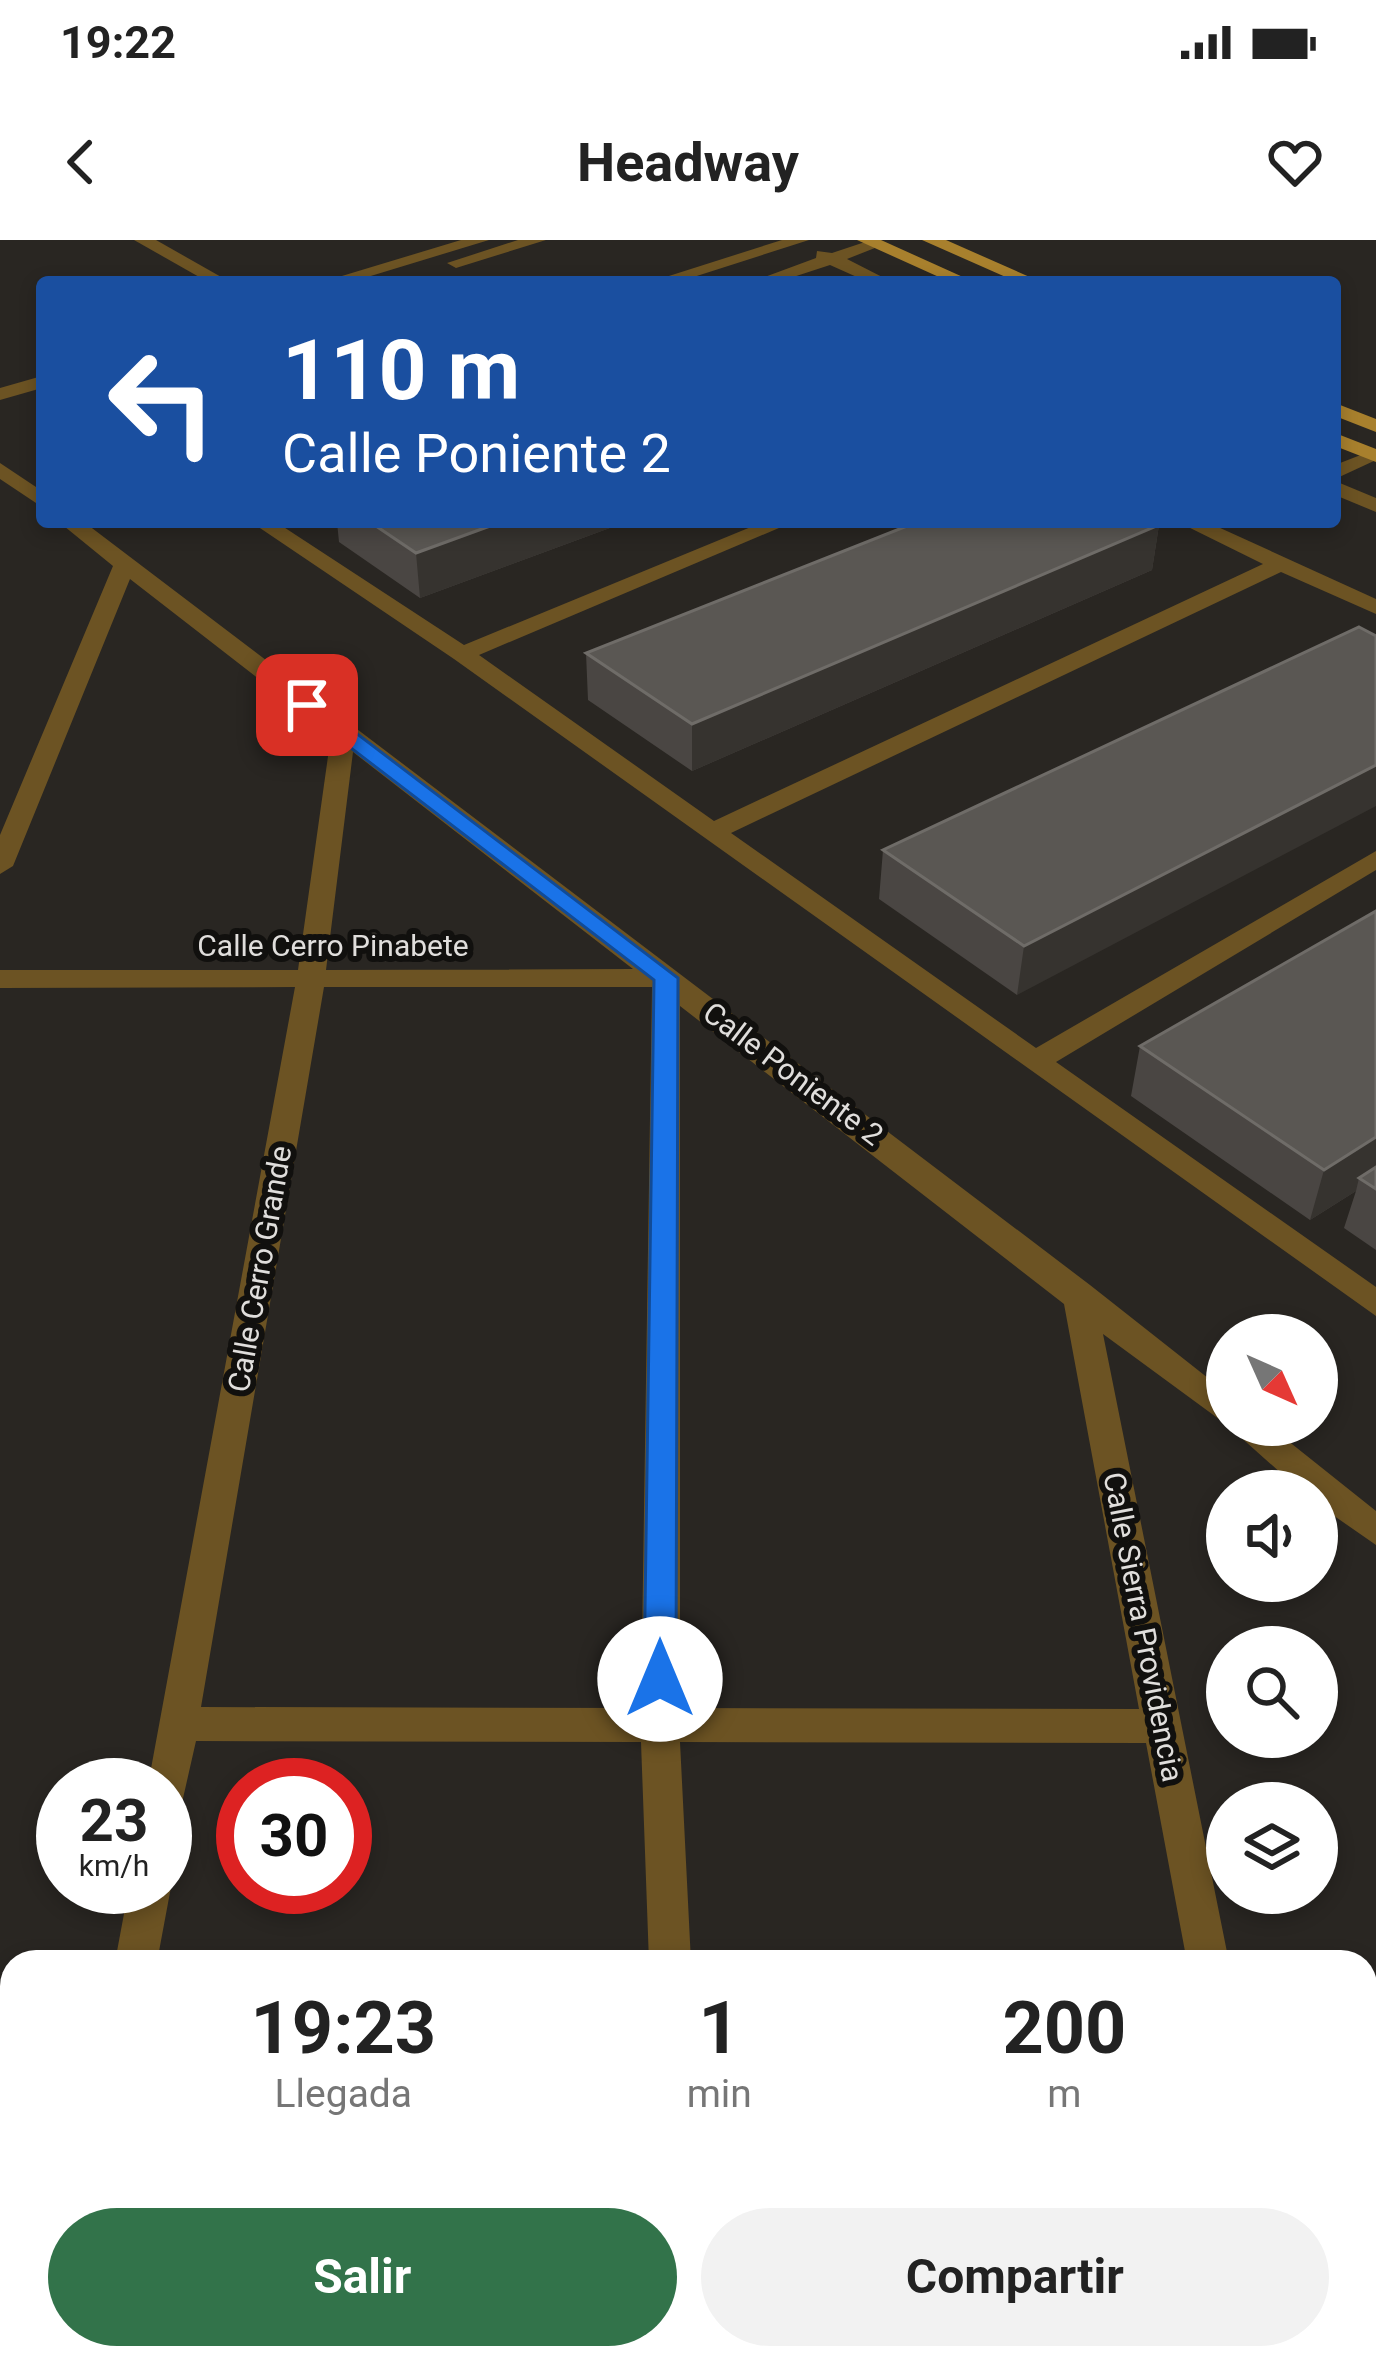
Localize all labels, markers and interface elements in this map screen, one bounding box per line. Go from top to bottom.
text: 19:22 [60,16,176,69]
icon: back [48,129,114,195]
icon: heart [1262,129,1328,195]
text: Headway [577,131,799,194]
text: 110 m [282,321,520,420]
icon: left [84,324,240,480]
text: Calle Poniente 2 [282,422,671,485]
pin [256,654,358,756]
icon: arrive [274,672,340,738]
street label: Calle Cerro Pinabete [197,928,469,963]
street label: Calle Poniente 2 [697,995,890,1153]
street label: Calle Cerro Grande [221,1143,298,1395]
north arrow [1206,1314,1338,1446]
map controls [1206,1314,1338,1914]
street label: Calle Sierra Providencia [1096,1469,1191,1785]
button: sound [1206,1470,1338,1602]
position arrow [597,1616,723,1742]
button: search [1206,1626,1338,1758]
speed limit sign: 30 [216,1758,372,1914]
button: layers [1206,1782,1338,1914]
text: 23 [80,1785,148,1856]
text: km/h [79,1848,149,1883]
text: 19:23 [251,1986,436,2071]
text: 1 [699,1986,740,2071]
text: 200 [1002,1986,1126,2071]
text: Llegada [275,2071,412,2117]
text: min [687,2071,752,2117]
text: m [1047,2071,1082,2117]
button: Salir [48,2208,677,2346]
button: Compartir [701,2208,1329,2346]

